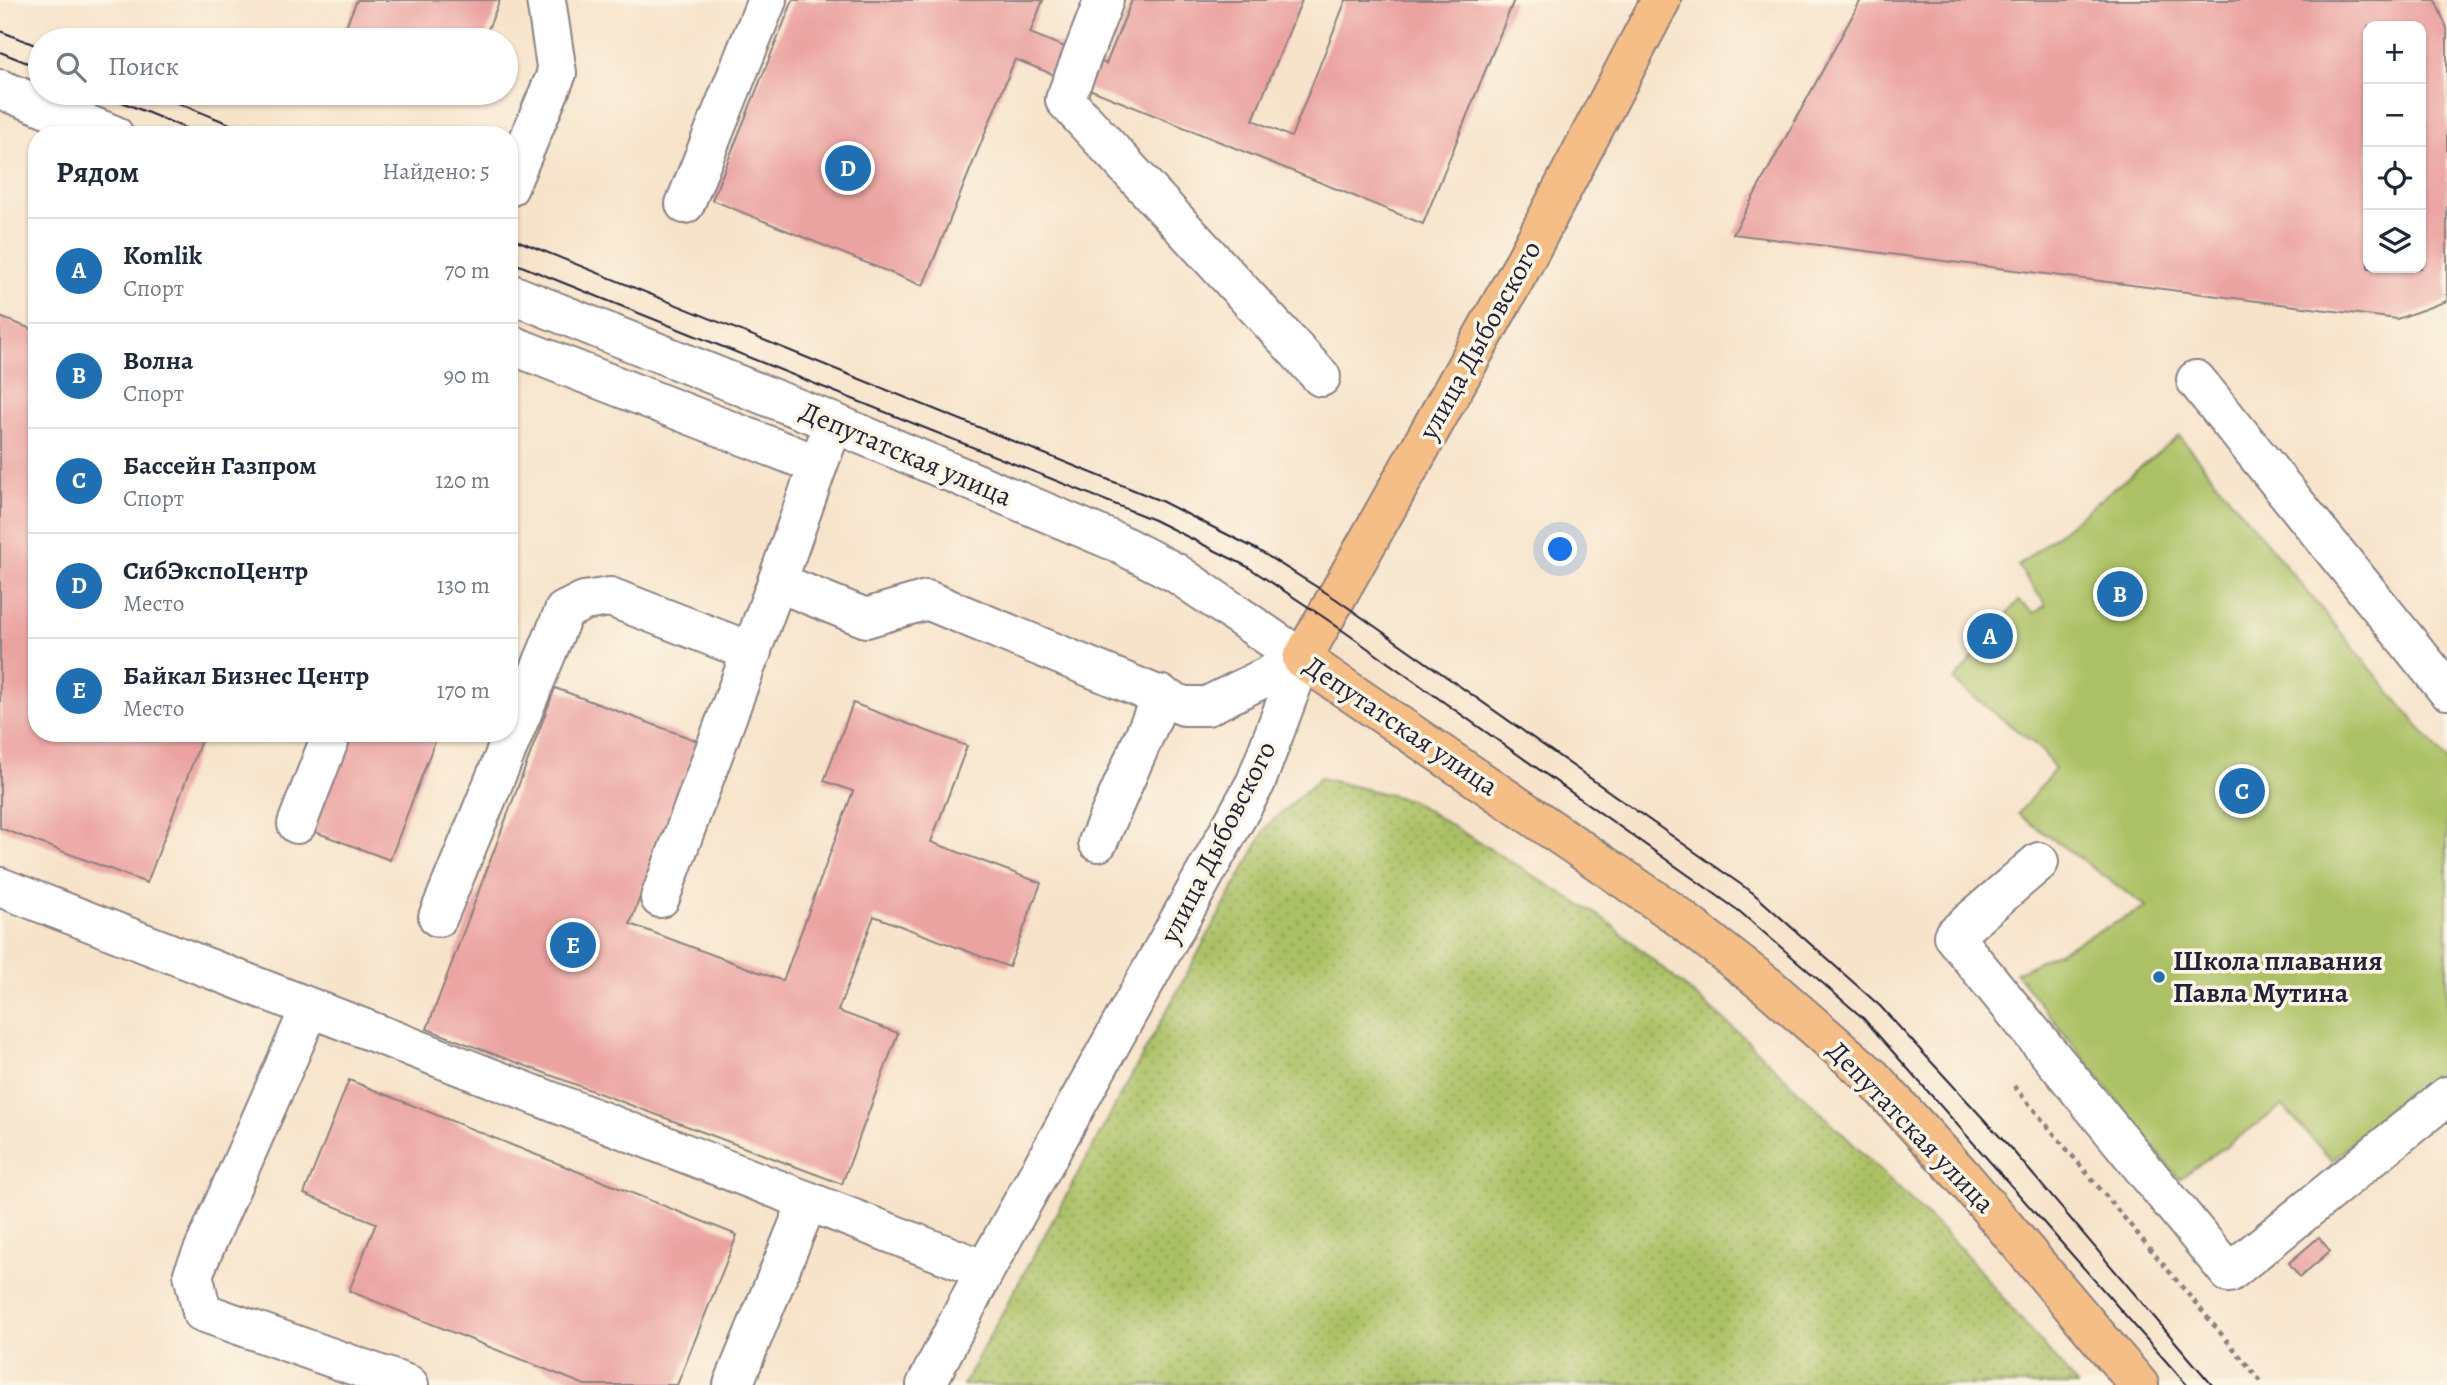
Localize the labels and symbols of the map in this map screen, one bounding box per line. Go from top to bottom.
pin: D [825,142,871,194]
street label: улица Дыбовского [1409,234,1550,447]
street label: Депутатская улица [794,392,1018,516]
your location [1543,532,1577,566]
pin: B [2097,568,2143,620]
pin: A [1967,610,2013,662]
street label: Депутатская улица [1296,647,1506,805]
street label: улица Дыбовского [1150,735,1285,950]
pin: C [2219,765,2265,817]
pin: E [550,919,596,971]
place label: Школа плавания Павла Мутина [2173,942,2383,1012]
marker: Школа плавания Павла Мутина [2151,969,2167,985]
street label: Депутатская улица [1819,1032,2003,1222]

